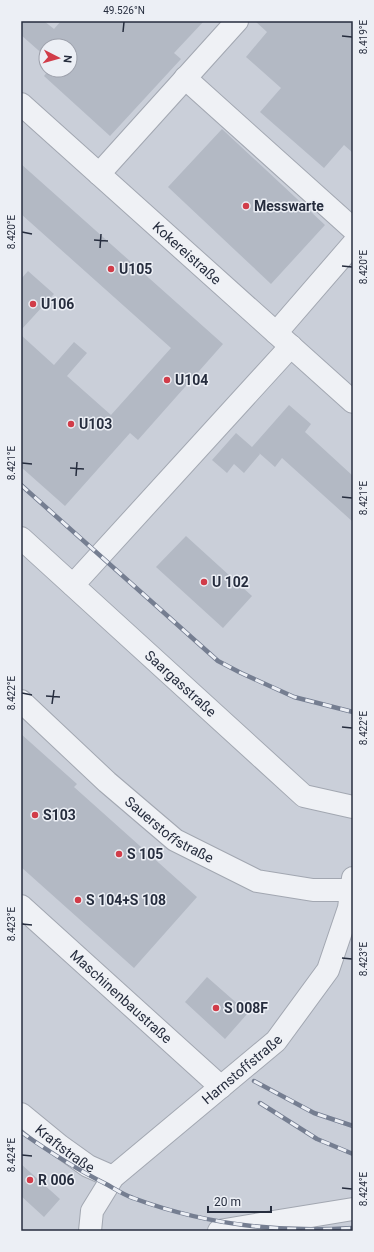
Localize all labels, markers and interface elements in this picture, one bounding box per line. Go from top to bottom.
text: 49.526°N [103,5,145,16]
text: 8.419°E [358,19,369,54]
north arrow [38,38,78,78]
text: N [61,54,74,64]
place label: Messwarte [254,198,324,214]
marker: Messwarte [241,201,251,211]
text: 8.420°E [6,214,17,249]
street label: Kokereistraße [150,218,224,288]
text: 8.420°E [358,249,369,284]
place label: U105 [119,261,152,277]
marker: U105 [106,264,116,274]
place label: U106 [41,296,74,312]
marker: U106 [28,299,38,309]
place label: U104 [175,372,208,388]
marker: U104 [162,375,172,385]
place label: U103 [79,416,112,432]
marker: U103 [66,419,76,429]
text: 8.421°E [6,445,17,480]
text: 8.421°E [358,480,369,515]
place label: U 102 [212,574,249,590]
marker: U 102 [199,577,209,587]
street label: Saargasstraße [142,647,219,720]
text: 8.422°E [6,675,17,710]
text: 8.422°E [358,710,369,745]
street label: Sauerstoffstraße [122,793,216,866]
place label: S103 [43,807,76,823]
marker: S103 [30,810,40,820]
place label: S 105 [127,846,163,862]
marker: S 105 [114,849,124,859]
place label: S 104+S 108 [86,892,166,908]
marker: S 104+S 108 [73,895,83,905]
text: 8.423°E [6,906,17,941]
text: 8.423°E [358,941,369,976]
street label: Maschinenbaustraße [67,947,175,1047]
place label: S 008F [224,1000,268,1016]
marker: S 008F [211,1003,221,1013]
street label: Harnstoffstraße [199,1032,286,1107]
street label: Kraftstraße [32,1121,97,1176]
text: 8.424°E [6,1137,17,1172]
text: 8.424°E [358,1171,369,1206]
place label: R 006 [38,1172,75,1188]
marker: R 006 [25,1175,35,1185]
scale bar [208,1188,271,1214]
text: 20 m [214,1195,241,1209]

